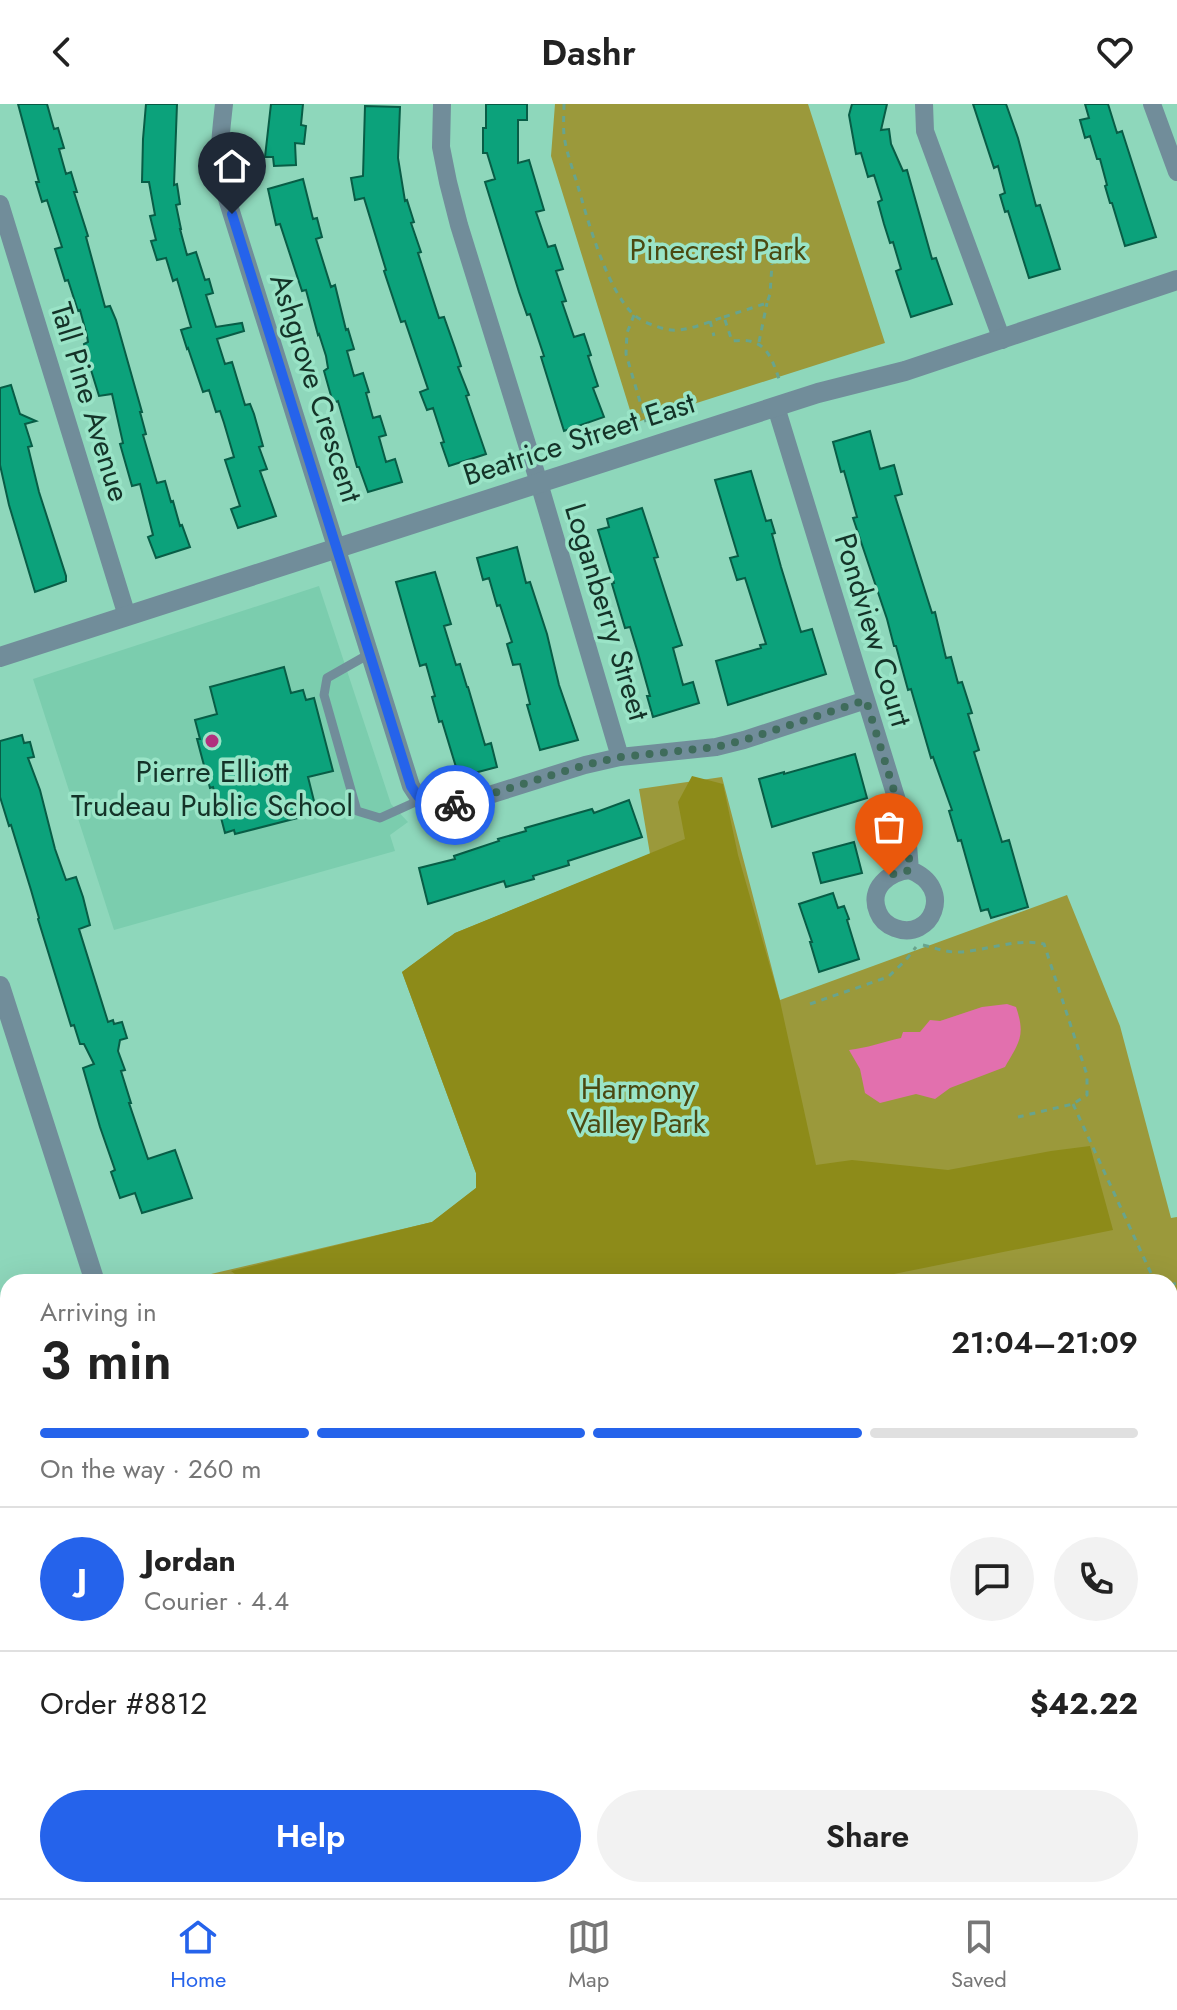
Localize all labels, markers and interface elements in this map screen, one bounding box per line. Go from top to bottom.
text: Dashr [541,26,636,78]
icon: back [40,30,84,74]
icon: heart [1093,30,1137,74]
pin [198,132,266,214]
icon: home [210,144,254,188]
park label: Pinecrest Park [630,228,807,271]
street label: Ashgrove Crescent [259,268,374,509]
street label: Tall Pine Avenue [40,297,141,507]
street label: Beatrice Street East [457,381,701,496]
street label: Loganberry Street [554,498,661,726]
street label: Pondview Court [824,528,924,733]
marker: Pierre Elliott Trudeau Public School [203,732,221,750]
place label: Pierre Elliott Trudeau Public School [71,750,353,827]
courier [415,765,495,845]
icon: bike [433,783,477,827]
pin [855,793,923,875]
icon: bag [867,805,911,849]
park label: Harmony Valley Park [570,1067,707,1144]
text: Arriving in [40,1293,157,1331]
text: 21:04–21:09 [951,1321,1138,1364]
text: 3 min [40,1323,172,1399]
text: On the way · 260 m [40,1450,261,1488]
button: chat [950,1537,1034,1621]
button: phone [1054,1537,1138,1621]
text: Jordan [144,1539,236,1582]
text: J [77,1558,87,1601]
text: Courier · 4.4 [144,1582,289,1620]
text: Order #8812 [40,1682,207,1725]
text: $42.22 [1030,1682,1138,1725]
button: Help [40,1790,581,1882]
button: Share [597,1790,1138,1882]
tab: Home [170,1915,226,1995]
tab: Map [567,1915,611,1995]
tab: Saved [951,1915,1007,1995]

